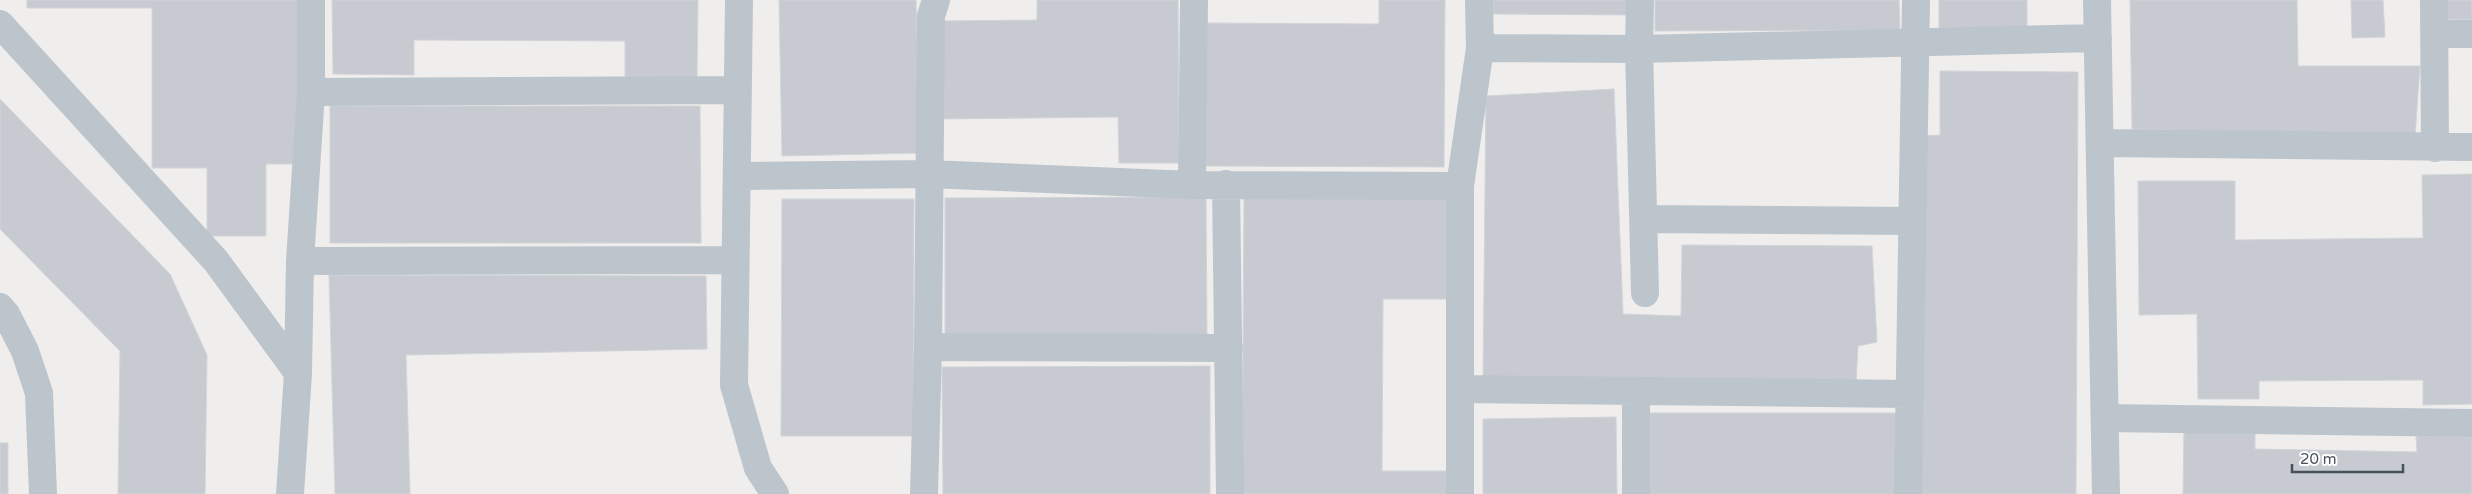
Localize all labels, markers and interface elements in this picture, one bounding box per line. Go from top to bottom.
scale bar [2292,442,2403,474]
text: 20 m [2300,450,2337,468]

